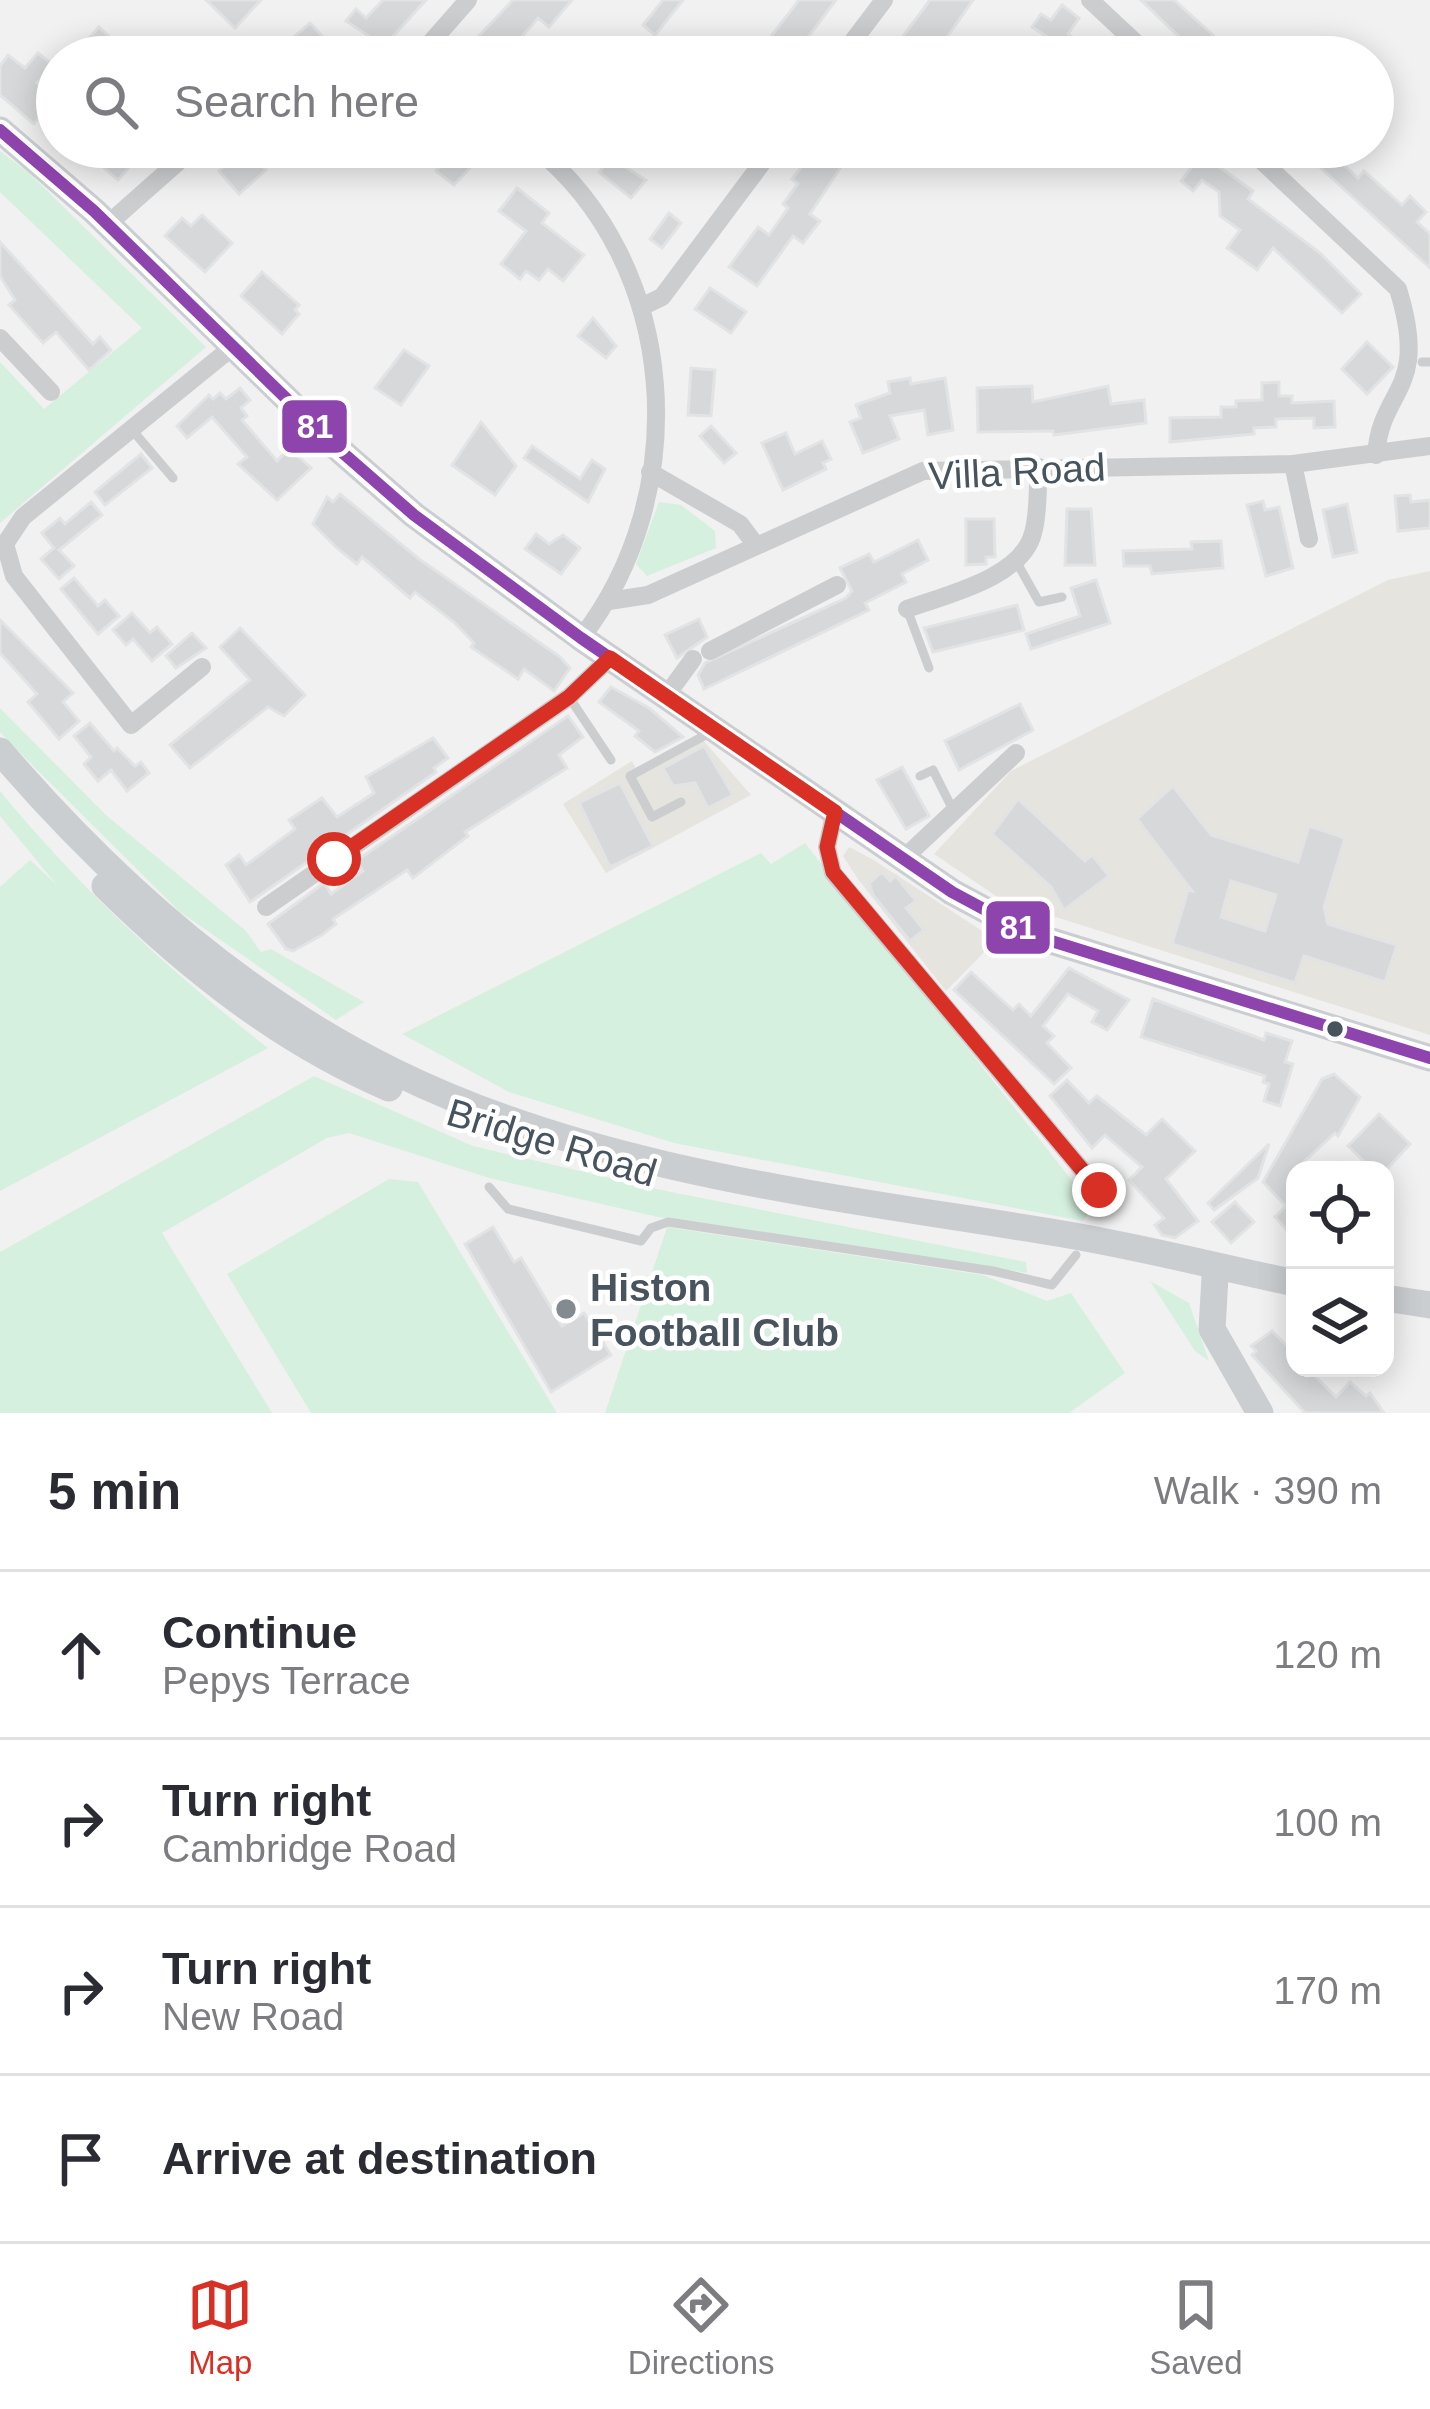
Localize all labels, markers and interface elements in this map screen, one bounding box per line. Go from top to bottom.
search box [36,36,1394,168]
icon: search [78,69,144,135]
text: Search here [174,76,419,127]
line badge: 81 [280,398,349,455]
text: 81 [297,408,333,445]
street label: Villa Road [927,445,1107,498]
route start [307,832,361,886]
line badge: 81 [984,899,1052,956]
text: 81 [1000,909,1036,946]
unlabelled marker [1324,1018,1346,1040]
street label: Bridge Road [442,1090,662,1195]
map controls [1286,1161,1394,1377]
button: locate [1286,1161,1394,1269]
route end [1072,1163,1126,1217]
place label: Histon Football Club [590,1266,839,1354]
button: layers [1286,1269,1394,1377]
marker: Histon Football Club [553,1296,579,1322]
text: 5 min [48,1463,181,1520]
text: Walk · 390 m [1154,1469,1382,1512]
text: Continue [162,1607,357,1658]
icon: ahead [48,1622,114,1688]
text: 120 m [1274,1633,1382,1676]
text: Pepys Terrace [162,1659,411,1702]
text: Turn right [162,1775,371,1826]
icon: right [48,1790,114,1856]
text: 100 m [1274,1801,1382,1844]
text: Cambridge Road [162,1827,457,1870]
text: Turn right [162,1943,371,1994]
icon: right [48,1958,114,2024]
text: 170 m [1274,1969,1382,2012]
text: New Road [162,1995,344,2038]
icon: arrive [48,2126,114,2192]
text: Arrive at destination [162,2133,597,2184]
tab: Map [187,2272,253,2382]
tab: Directions [628,2272,775,2382]
tab: Saved [1149,2272,1243,2382]

